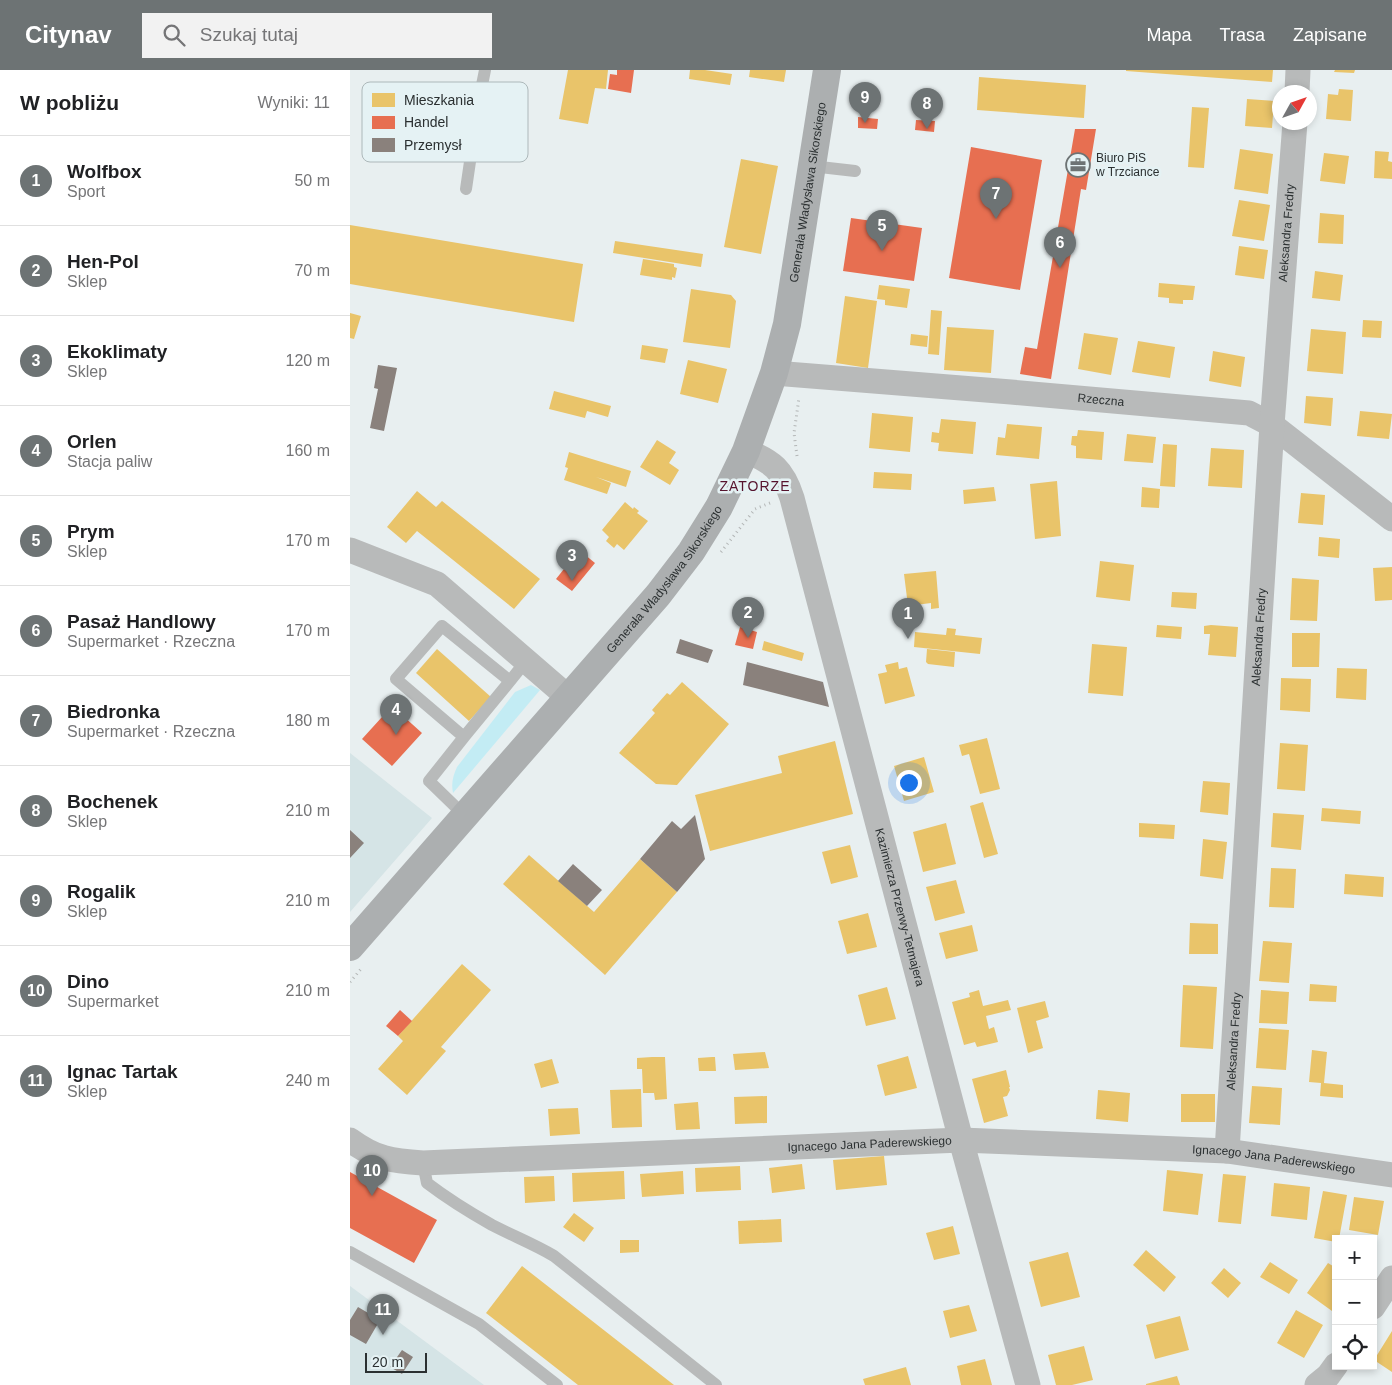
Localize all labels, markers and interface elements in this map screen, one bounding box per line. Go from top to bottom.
search box [142,13,492,58]
text: Citynav [25,21,112,48]
icon: search [160,21,188,49]
text: Szukaj tutaj [200,24,298,45]
text: Mapa [1147,25,1192,45]
text: Trasa [1220,25,1265,45]
text: Zapisane [1293,25,1367,45]
legend [362,82,528,162]
pin: 9 [849,82,881,123]
north arrow [1272,85,1317,130]
pin: 8 [911,88,943,129]
text: W pobliżu [20,91,119,114]
text: Mieszkania [404,92,474,108]
text: Wyniki: 11 [258,94,330,111]
street label: Generała Władysława Sikorskiego [787,101,829,283]
text: Handel [404,114,448,130]
text: Przemysł [404,137,462,153]
place label: Biuro PiS w Trzciance [1095,151,1160,179]
office icon: Biuro PiS w Trzciance [1065,152,1091,178]
text: Wolfbox [67,161,142,182]
text: 1 [32,172,40,189]
text: 50 m [294,172,330,189]
pin: 7 [980,178,1012,219]
text: Sport [67,183,105,200]
street label: Aleksandra Fredry [1276,183,1297,282]
pin: 5 [866,210,898,251]
pin: 6 [1044,227,1076,268]
text: Hen-Pol [67,251,139,272]
text: 2 [32,262,40,279]
text: 70 m [294,262,330,279]
text: Sklep [67,273,107,290]
text: Ekoklimaty [67,341,167,362]
text: 3 [32,352,40,369]
text: 120 m [286,352,330,369]
text: Sklep [67,363,107,380]
street label: Rzeczna [1077,391,1125,409]
text: Orlen [67,431,117,452]
text: 4 [32,442,40,459]
text: 160 m [286,442,330,459]
text: Stacja paliw [67,453,152,470]
district label: ZATORZE [719,478,791,494]
street label: Generała Władysława Sikorskiego [603,503,725,656]
text: Prym [67,521,115,542]
text: 5 [32,532,40,549]
text: 170 m [286,532,330,549]
pin: 3 [556,540,588,581]
text: Sklep [67,543,107,560]
street label: Aleksandra Fredry [1249,588,1269,686]
pin: 2 [732,597,764,638]
pin: 1 [892,598,924,639]
text: Pasaż Handlowy [67,611,216,632]
text: 6 [32,622,40,639]
text: 170 m [286,622,330,639]
text: Supermarket · Rzeczna [67,633,235,650]
pin: 4 [380,694,412,735]
text: Biedronka [67,701,160,722]
text: 7 [32,712,40,729]
text: 180 m [286,712,330,729]
text: Supermarket · Rzeczna [67,723,235,740]
your location [896,770,922,796]
text: Bochenek [67,791,158,812]
text: 8 [32,802,40,819]
text: 210 m [286,802,330,819]
text: Sklep [67,813,107,830]
street label: Kazimierza Przerwy-Tetmajera [872,827,927,988]
text: Rogalik [67,881,136,902]
text: 9 [32,892,40,909]
text: 210 m [286,892,330,909]
text: Sklep [67,903,107,920]
text: Dino [67,971,109,992]
text: 10 [27,982,45,999]
text: 210 m [286,982,330,999]
street label: Aleksandra Fredry [1224,992,1244,1091]
text: Supermarket [67,993,159,1010]
text: Ignac Tartak [67,1061,178,1082]
text: 11 [28,1072,44,1089]
text: 240 m [286,1072,330,1089]
text: Sklep [67,1083,107,1100]
street label: Ignacego Jana Paderewskiego [787,1133,952,1154]
street label: Ignacego Jana Paderewskiego [1192,1143,1357,1177]
pin: 10 [356,1155,388,1196]
map controls [1332,1235,1377,1370]
button: + [1332,1235,1377,1280]
button: − [1332,1280,1377,1325]
pin: 11 [367,1294,399,1335]
button: locate [1332,1325,1377,1370]
scale bar [365,1350,428,1373]
text: 20 m [372,1354,403,1370]

